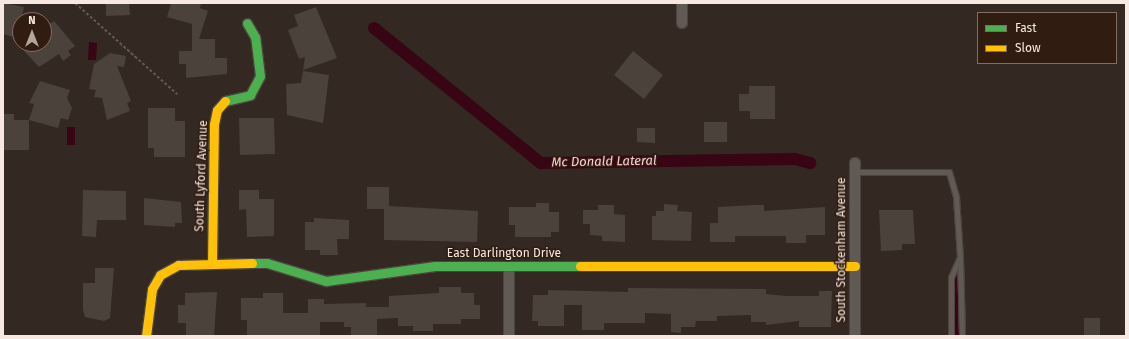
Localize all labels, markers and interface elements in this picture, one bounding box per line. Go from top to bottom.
north arrow [12,12,52,52]
legend [977,12,1117,64]
text: N [28,14,36,27]
text: Fast [1015,21,1037,35]
text: Slow [1015,41,1041,55]
street label: South Lyford Avenue [193,120,211,232]
water label: Mc Donald Lateral [551,153,657,171]
street label: South Stockenham Avenue [835,178,849,322]
street label: East Darlington Drive [447,247,561,261]

